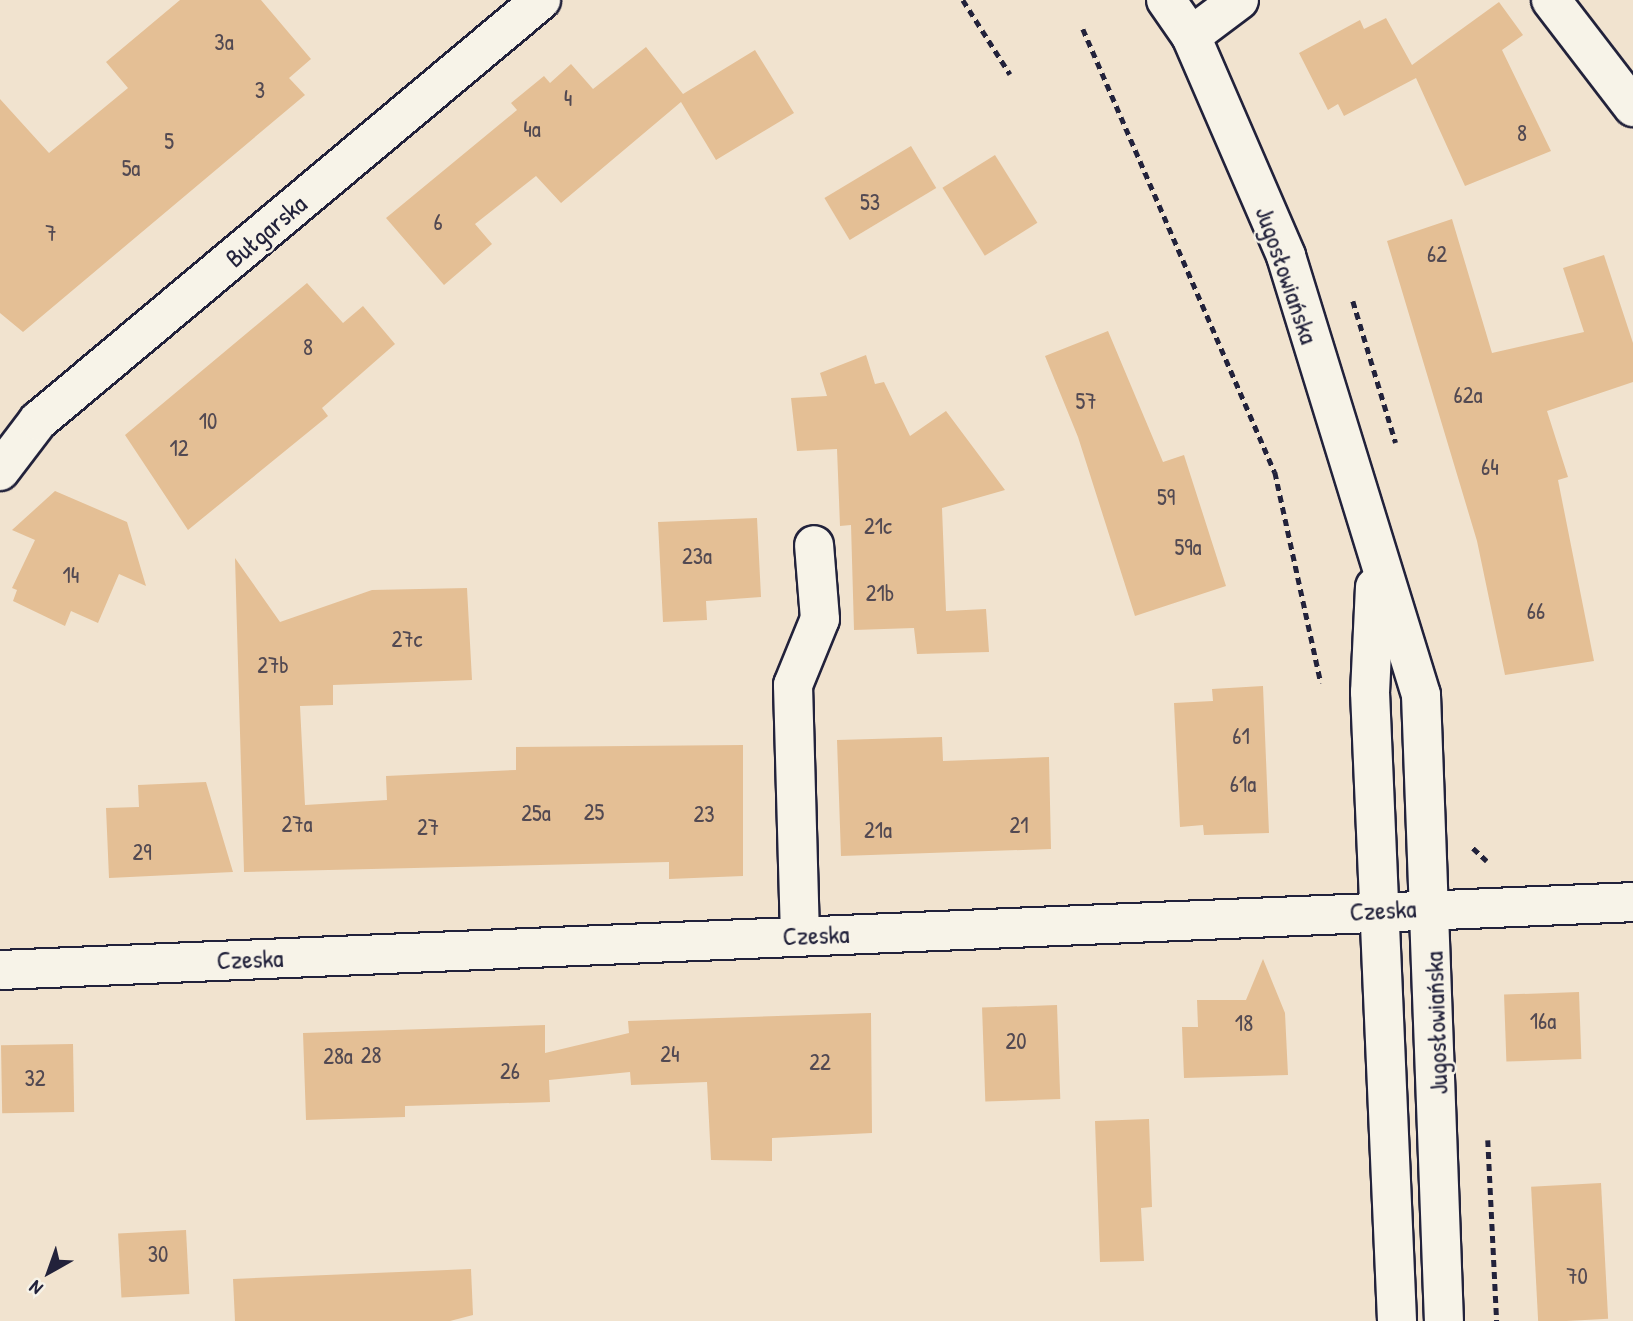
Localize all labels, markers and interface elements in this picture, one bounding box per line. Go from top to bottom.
house number: 3a [214,28,234,56]
house number: 3 [255,76,265,104]
house number: 4 [564,84,572,112]
house number: 4a [523,115,541,143]
house number: 8 [1517,119,1527,147]
house number: 5 [164,127,174,155]
house number: 5a [122,154,140,182]
street label: Bułgarska [219,188,313,274]
house number: 53 [860,188,880,216]
street label: Jugosłowiańska [1249,202,1325,348]
house number: 6 [433,208,443,236]
house number: 7 [45,219,57,247]
house number: 62 [1427,240,1447,268]
house number: 8 [303,333,313,361]
house number: 62a [1454,381,1482,409]
house number: 57 [1075,387,1097,415]
house number: 10 [199,407,217,435]
house number: 12 [169,434,189,462]
house number: 64 [1481,453,1499,481]
house number: 59 [1157,483,1175,511]
house number: 21c [864,512,892,540]
house number: 59a [1174,533,1202,561]
house number: 23a [682,542,712,570]
house number: 14 [63,561,79,589]
house number: 21b [866,579,894,607]
house number: 66 [1527,597,1545,625]
house number: 27c [391,625,423,653]
house number: 27b [257,651,289,679]
house number: 61 [1232,722,1250,750]
house number: 61a [1230,770,1256,798]
house number: 25 [584,798,604,826]
house number: 25a [521,799,551,827]
house number: 23 [693,800,715,828]
house number: 27a [281,810,313,838]
house number: 21 [1009,811,1029,839]
house number: 27 [417,813,439,841]
house number: 21a [864,816,892,844]
house number: 29 [132,838,152,866]
street label: Czeska [1349,893,1417,927]
street label: Czeska [782,918,850,952]
street label: Czeska [216,942,284,976]
street label: Jugosłowiańska [1418,951,1454,1095]
house number: 16a [1530,1007,1556,1035]
house number: 18 [1235,1009,1253,1037]
house number: 20 [1005,1027,1027,1055]
house number: 24 [660,1040,680,1068]
house number: 28 [361,1041,381,1069]
house number: 28a [323,1042,353,1070]
house number: 22 [809,1048,831,1076]
house number: 26 [500,1057,520,1085]
house number: 32 [24,1064,46,1092]
north arrow [14,1237,84,1307]
house number: 30 [148,1240,168,1268]
house number: 70 [1566,1262,1588,1290]
text: N [23,1275,48,1301]

